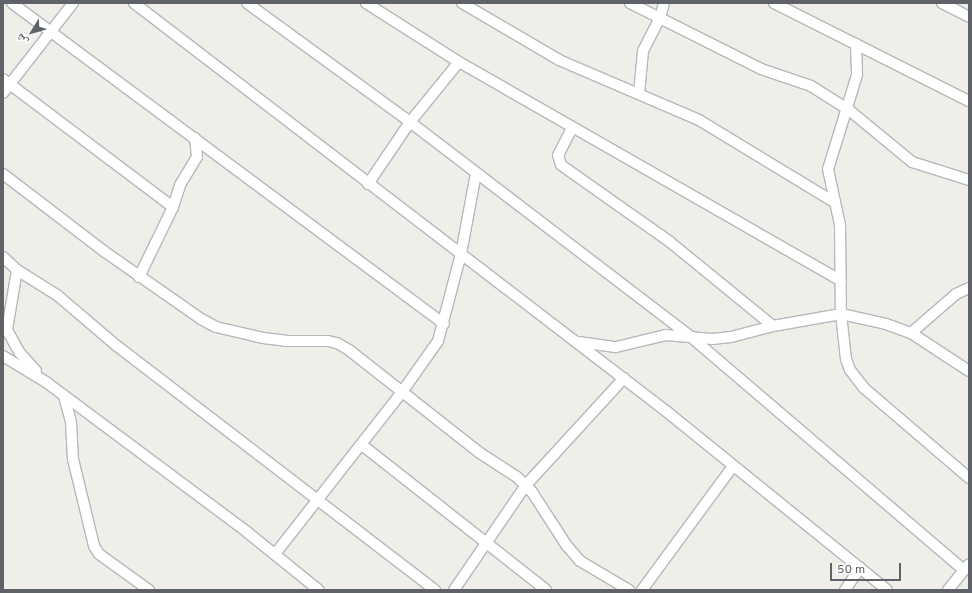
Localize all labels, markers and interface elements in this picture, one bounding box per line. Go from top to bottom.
north arrow [12,12,52,52]
text: ش [13,30,32,48]
scale bar [832,555,903,581]
text: 50 m [837,562,865,578]

